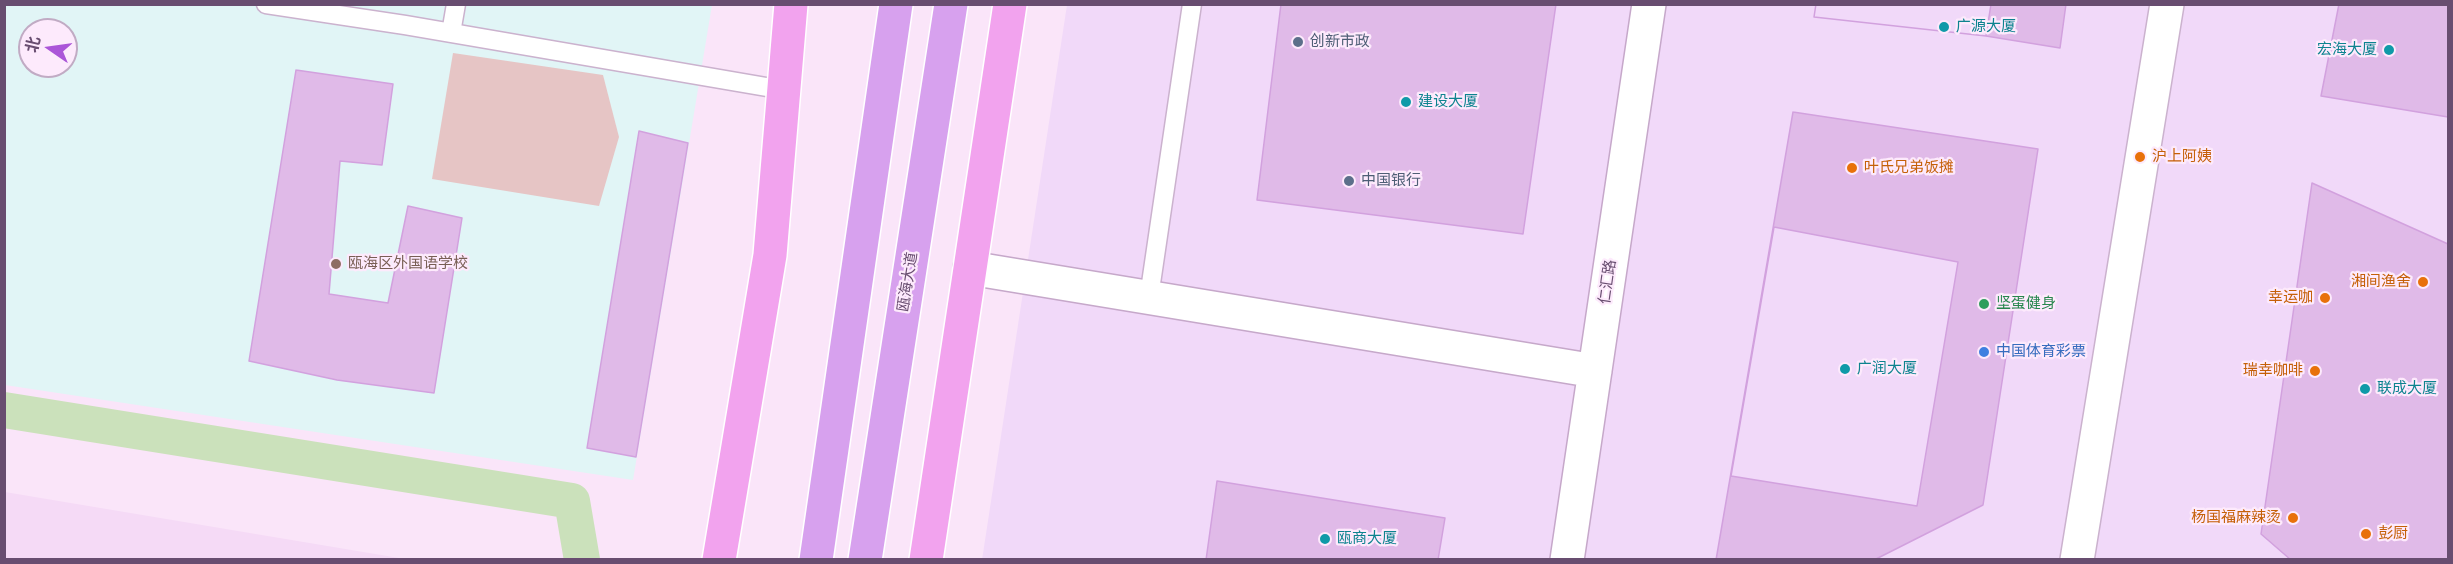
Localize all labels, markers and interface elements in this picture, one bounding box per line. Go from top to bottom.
north arrow [18,18,78,78]
place label: 广源大厦 [1956,18,2016,36]
marker: 广源大厦 [1937,20,1951,34]
place label: 创新市政 [1310,33,1370,51]
text: 北 [20,34,45,55]
marker: 创新市政 [1291,35,1305,49]
place label: 宏海大厦 [2317,41,2377,59]
marker: 宏海大厦 [2382,43,2396,57]
place label: 建设大厦 [1418,93,1478,111]
marker: 建设大厦 [1399,95,1413,109]
place label: 沪上阿姨 [2152,148,2212,166]
marker: 沪上阿姨 [2133,150,2147,164]
place label: 叶氏兄弟饭摊 [1864,159,1954,177]
marker: 叶氏兄弟饭摊 [1845,161,1859,175]
place label: 中国银行 [1361,172,1421,190]
marker: 中国银行 [1342,174,1356,188]
street label: 瓯海大道 [894,251,922,313]
place label: 瓯海区外国语学校 [348,255,468,273]
marker: 瓯海区外国语学校 [329,257,343,271]
street label: 仁汇路 [1596,258,1620,306]
place label: 湘间渔舍 [2351,273,2411,291]
marker: 湘间渔舍 [2416,275,2430,289]
place label: 幸运咖 [2268,289,2313,307]
marker: 幸运咖 [2318,291,2332,305]
place label: 坚蛋健身 [1996,295,2056,313]
marker: 坚蛋健身 [1977,297,1991,311]
place label: 中国体育彩票 [1996,343,2086,361]
marker: 中国体育彩票 [1977,345,1991,359]
place label: 广润大厦 [1857,360,1917,378]
marker: 广润大厦 [1838,362,1852,376]
place label: 瑞幸咖啡 [2243,362,2303,380]
marker: 瑞幸咖啡 [2308,364,2322,378]
place label: 联成大厦 [2377,380,2437,398]
marker: 联成大厦 [2358,382,2372,396]
place label: 杨国福麻辣烫 [2191,509,2281,527]
marker: 杨国福麻辣烫 [2286,511,2300,525]
place label: 彭厨 [2378,525,2408,543]
marker: 彭厨 [2359,527,2373,541]
place label: 瓯商大厦 [1337,530,1397,548]
marker: 瓯商大厦 [1318,532,1332,546]

